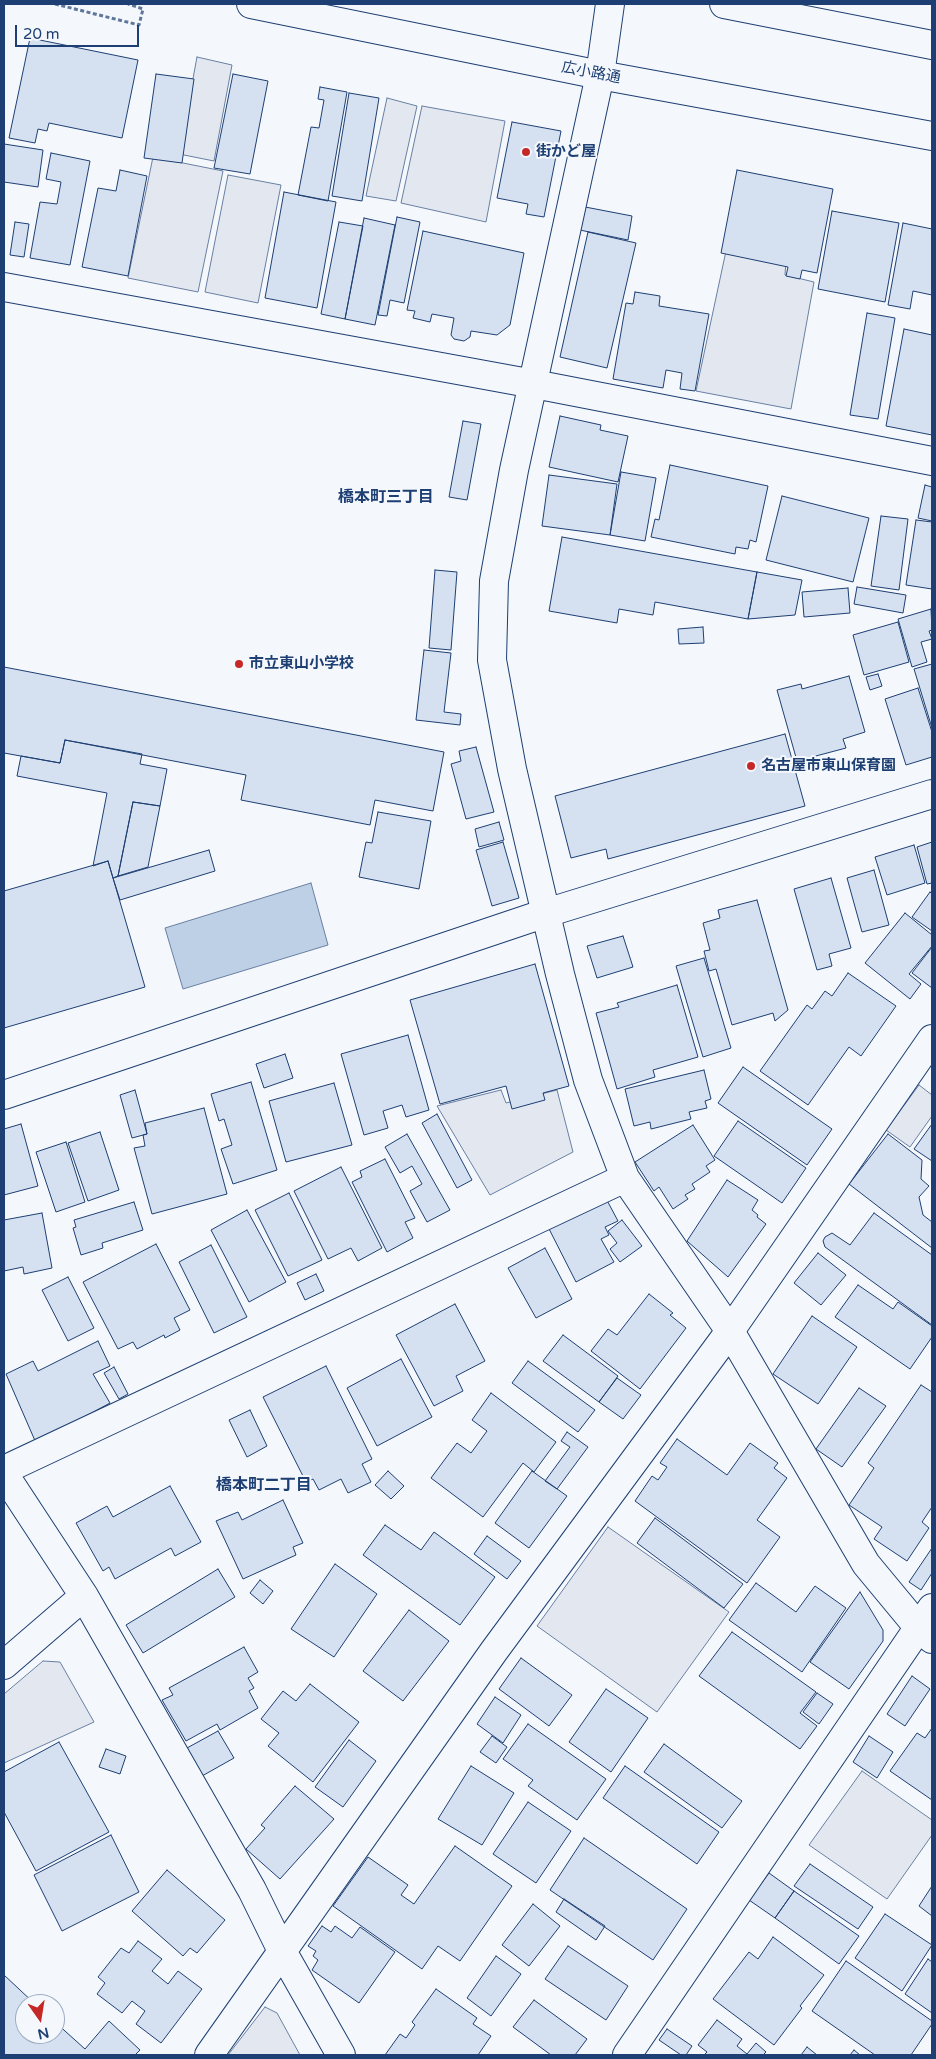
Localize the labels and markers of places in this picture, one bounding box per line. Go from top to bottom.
place label: 街かど屋 [536,143,596,161]
marker: 街かど屋 [520,146,532,158]
place label: 市立東山小学校 [249,655,354,673]
marker: 市立東山小学校 [233,658,245,670]
place label: 名古屋市東山保育園 [761,757,896,775]
marker: 名古屋市東山保育園 [745,760,757,772]

